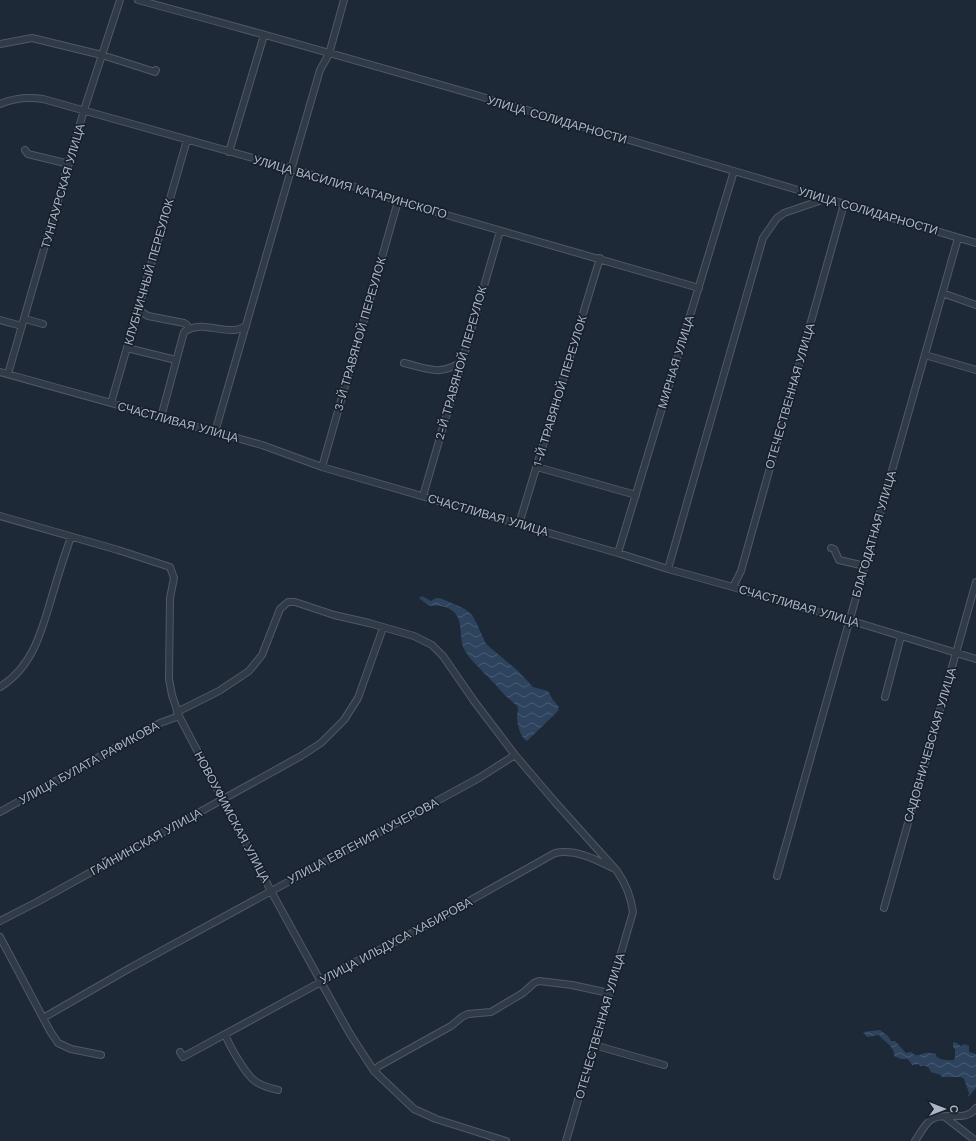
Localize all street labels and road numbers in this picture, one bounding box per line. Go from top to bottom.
street label: УЛИЦА СОЛИДАРНОСТИ [485,93,629,147]
street label: ТУНГАУРСКАЯ УЛИЦА [38,122,88,250]
street label: УЛИЦА ВАСИЛИЯ КАТАРИНСКОГО [252,153,448,221]
street label: УЛИЦА СОЛИДАРНОСТИ [796,184,940,238]
street label: КЛУБНИЧНЫЙ ПЕРЕУЛОК [120,197,177,347]
street label: 3-Й ТРАВЯНОЙ ПЕРЕУЛОК [330,255,389,413]
street label: 2-Й ТРАВЯНОЙ ПЕРЕУЛОК [431,284,490,441]
street label: 1-Й ТРАВЯНОЙ ПЕРЕУЛОК [529,314,590,468]
street label: МИРНАЯ УЛИЦА [655,314,697,410]
street label: ОТЕЧЕСТВЕННАЯ УЛИЦА [762,322,818,470]
street label: СЧАСТЛИВАЯ УЛИЦА [116,399,240,445]
street label: БЛАГОДАТНАЯ УЛИЦА [849,469,899,599]
street label: СЧАСТЛИВАЯ УЛИЦА [426,491,550,539]
street label: СЧАСТЛИВАЯ УЛИЦА [737,582,861,630]
street label: САДОВНИЧЕВСКАЯ УЛИЦА [901,666,959,824]
street label: УЛИЦА БУЛАТА РАФИКОВА [17,719,161,807]
street label: НОВОУФИМСКАЯ УЛИЦА [191,749,273,885]
street label: УЛИЦА ЕВГЕНИЯ КУЧЕРОВА [285,795,441,887]
street label: ГАЙНИНСКАЯ УЛИЦА [87,805,204,878]
street label: УЛИЦА ИЛЬДУСА ХАБИРОВА [317,895,475,987]
street label: ОТЕЧЕСТВЕННАЯ УЛИЦА [572,952,628,1100]

